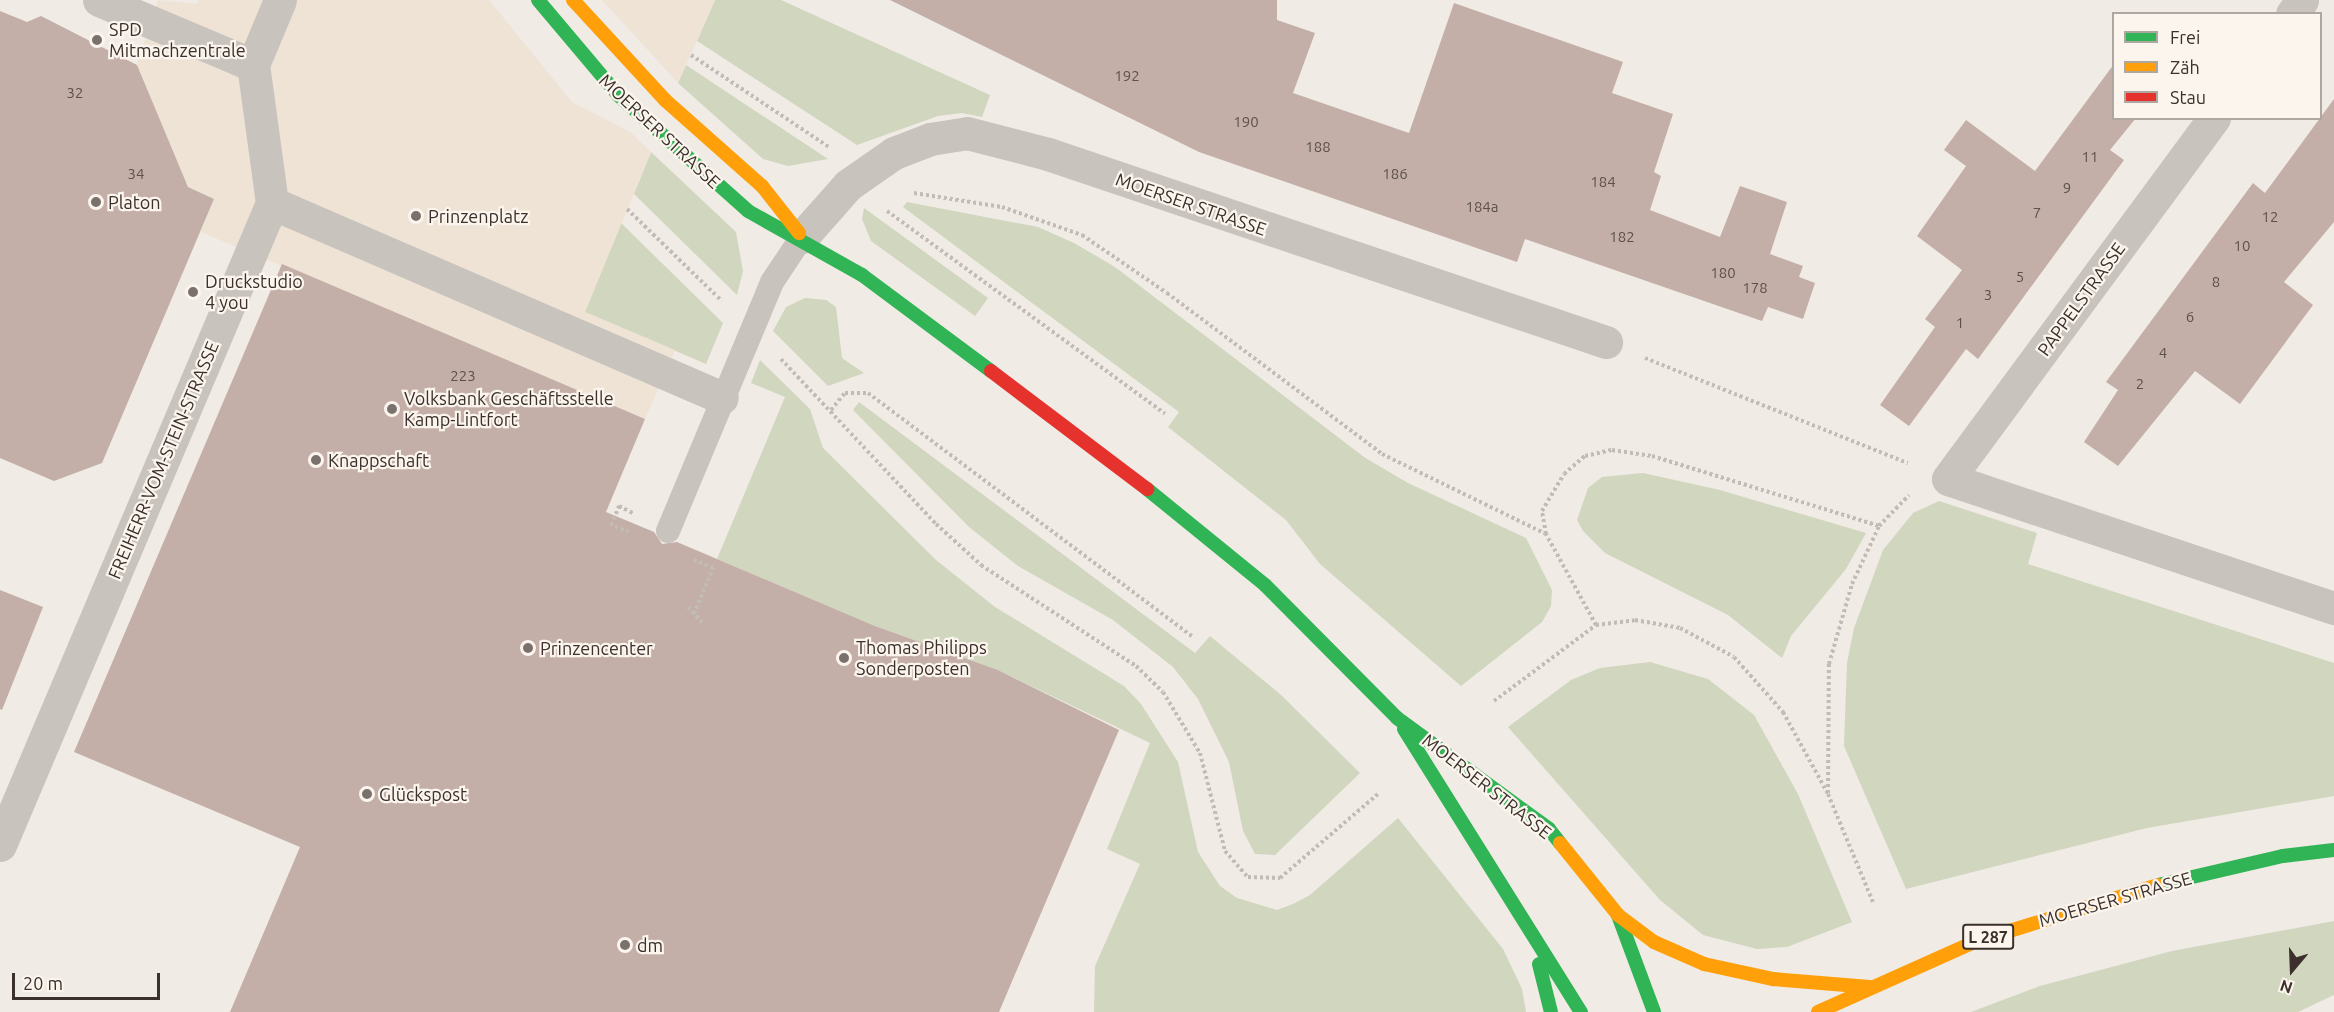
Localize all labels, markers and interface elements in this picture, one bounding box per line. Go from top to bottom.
legend [2112,12,2322,120]
place label: SPD Mitmachzentrale [109,19,246,62]
text: Frei [2170,27,2200,47]
marker: SPD Mitmachzentrale [90,33,104,47]
text: Zäh [2170,57,2200,77]
house number: 192 [1114,67,1140,85]
street label: MOERSER STRASSE [595,69,725,193]
house number: 32 [67,84,83,102]
text: Stau [2170,87,2206,107]
house number: 190 [1233,113,1259,131]
house number: 188 [1305,138,1331,156]
house number: 11 [2082,148,2098,166]
house number: 34 [128,165,144,183]
house number: 186 [1382,165,1408,183]
street label: MOERSER STRASSE [1113,168,1269,240]
house number: 184 [1590,173,1616,191]
house number: 9 [2063,179,2071,197]
place label: Platon [108,191,161,213]
marker: Platon [89,195,103,209]
house number: 184a [1465,198,1499,216]
house number: 7 [2033,204,2041,222]
place label: Prinzenplatz [428,205,528,227]
house number: 12 [2262,208,2278,226]
marker: Prinzenplatz [409,209,423,223]
house number: 182 [1609,228,1635,246]
house number: 10 [2234,237,2250,255]
street label: PAPPELSTRASSE [2033,238,2129,360]
house number: 180 [1710,264,1736,282]
house number: 5 [2016,268,2024,286]
place label: Druckstudio 4 you [205,271,303,314]
house number: 8 [2212,273,2220,291]
house number: 178 [1742,279,1768,297]
marker: Druckstudio 4 you [186,285,200,299]
house number: 3 [1984,286,1992,304]
house number: 6 [2186,308,2194,326]
house number: 1 [1956,314,1964,332]
street label: FREIHERR-VOM-STEIN-STRASSE [103,338,223,582]
house number: 4 [2159,344,2167,362]
house number: 223 [450,367,476,385]
house number: 2 [2136,375,2144,393]
place label: Volksbank Geschäftsstelle Kamp-Lintfort [404,388,614,430]
marker: Volksbank Geschäftsstelle Kamp-Lintfort [385,402,399,416]
place label: Knappschaft [328,449,429,471]
marker: Knappschaft [309,453,323,467]
place label: Prinzencenter [540,637,653,659]
place label: Thomas Philipps Sonderposten [856,637,987,680]
marker: Prinzencenter [521,641,535,655]
marker: Thomas Philipps Sonderposten [837,651,851,665]
street label: MOERSER STRASSE [1418,729,1556,843]
place label: Glückspost [379,783,467,805]
marker: Glückspost [360,787,374,801]
street label: MOERSER STRASSE [2036,867,2194,931]
road number: L 287 [1961,924,2015,950]
place label: dm [637,934,663,956]
marker: dm [618,938,632,952]
north arrow [2262,940,2322,1000]
scale bar [15,961,164,999]
text: 20 m [23,973,63,993]
text: N [2278,977,2295,997]

